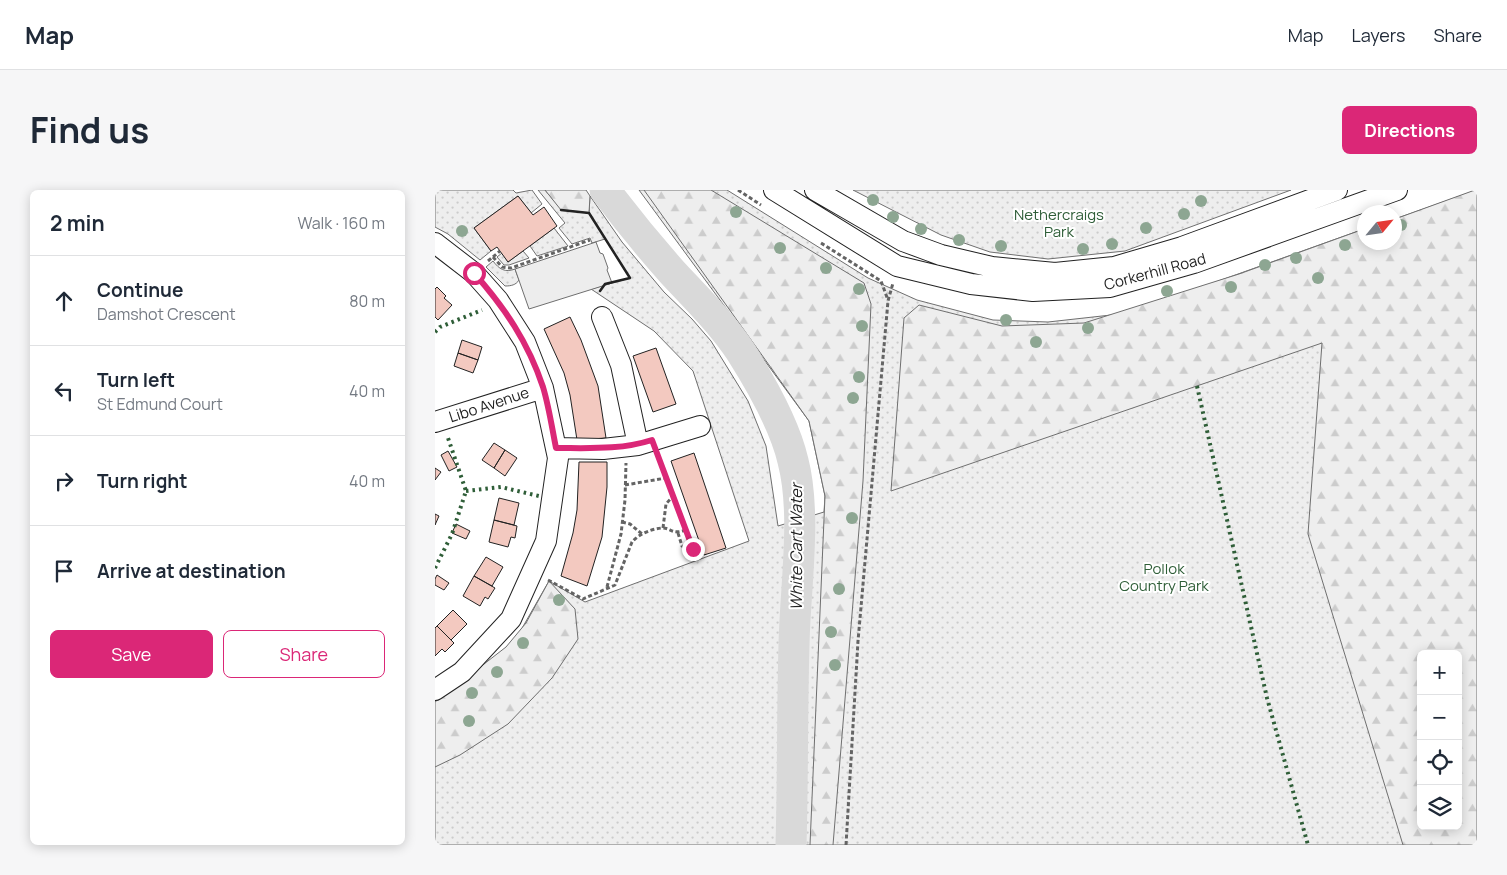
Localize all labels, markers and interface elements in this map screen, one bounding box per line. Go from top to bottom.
text: Map [25,18,74,51]
text: Map [1288,23,1323,47]
text: Layers [1351,23,1405,47]
text: Share [1433,23,1482,47]
text: Find us [30,106,149,154]
button: Directions [1342,106,1477,154]
park label: Nethercraigs Park [1014,204,1104,242]
north arrow [1357,205,1402,250]
text: 2 min [50,209,105,237]
text: Walk · 160 m [297,212,385,234]
street label: Corkerhill Road [1102,248,1208,295]
route start [463,262,486,285]
text: Continue [97,277,183,303]
icon: ahead [50,287,78,315]
text: 80 m [349,290,385,312]
text: Damshot Crescent [97,303,236,325]
text: Turn left [97,367,175,393]
icon: left [50,377,78,405]
text: 40 m [349,380,385,402]
street label: Libo Avenue [446,382,532,427]
text: St Edmund Court [97,393,223,415]
icon: right [50,467,78,495]
text: Turn right [97,468,187,494]
text: 40 m [349,470,385,492]
water label: White Cart Water [785,481,807,610]
route end [682,538,705,561]
icon: arrive [50,557,78,585]
text: Arrive at destination [97,558,286,584]
park label: Pollok Country Park [1119,558,1209,596]
button: Save [50,630,213,678]
button: Share [223,630,385,678]
map controls [1417,650,1462,830]
button: + [1417,650,1462,695]
button: − [1417,695,1462,740]
button: locate [1417,740,1462,785]
button: layers [1417,785,1462,830]

